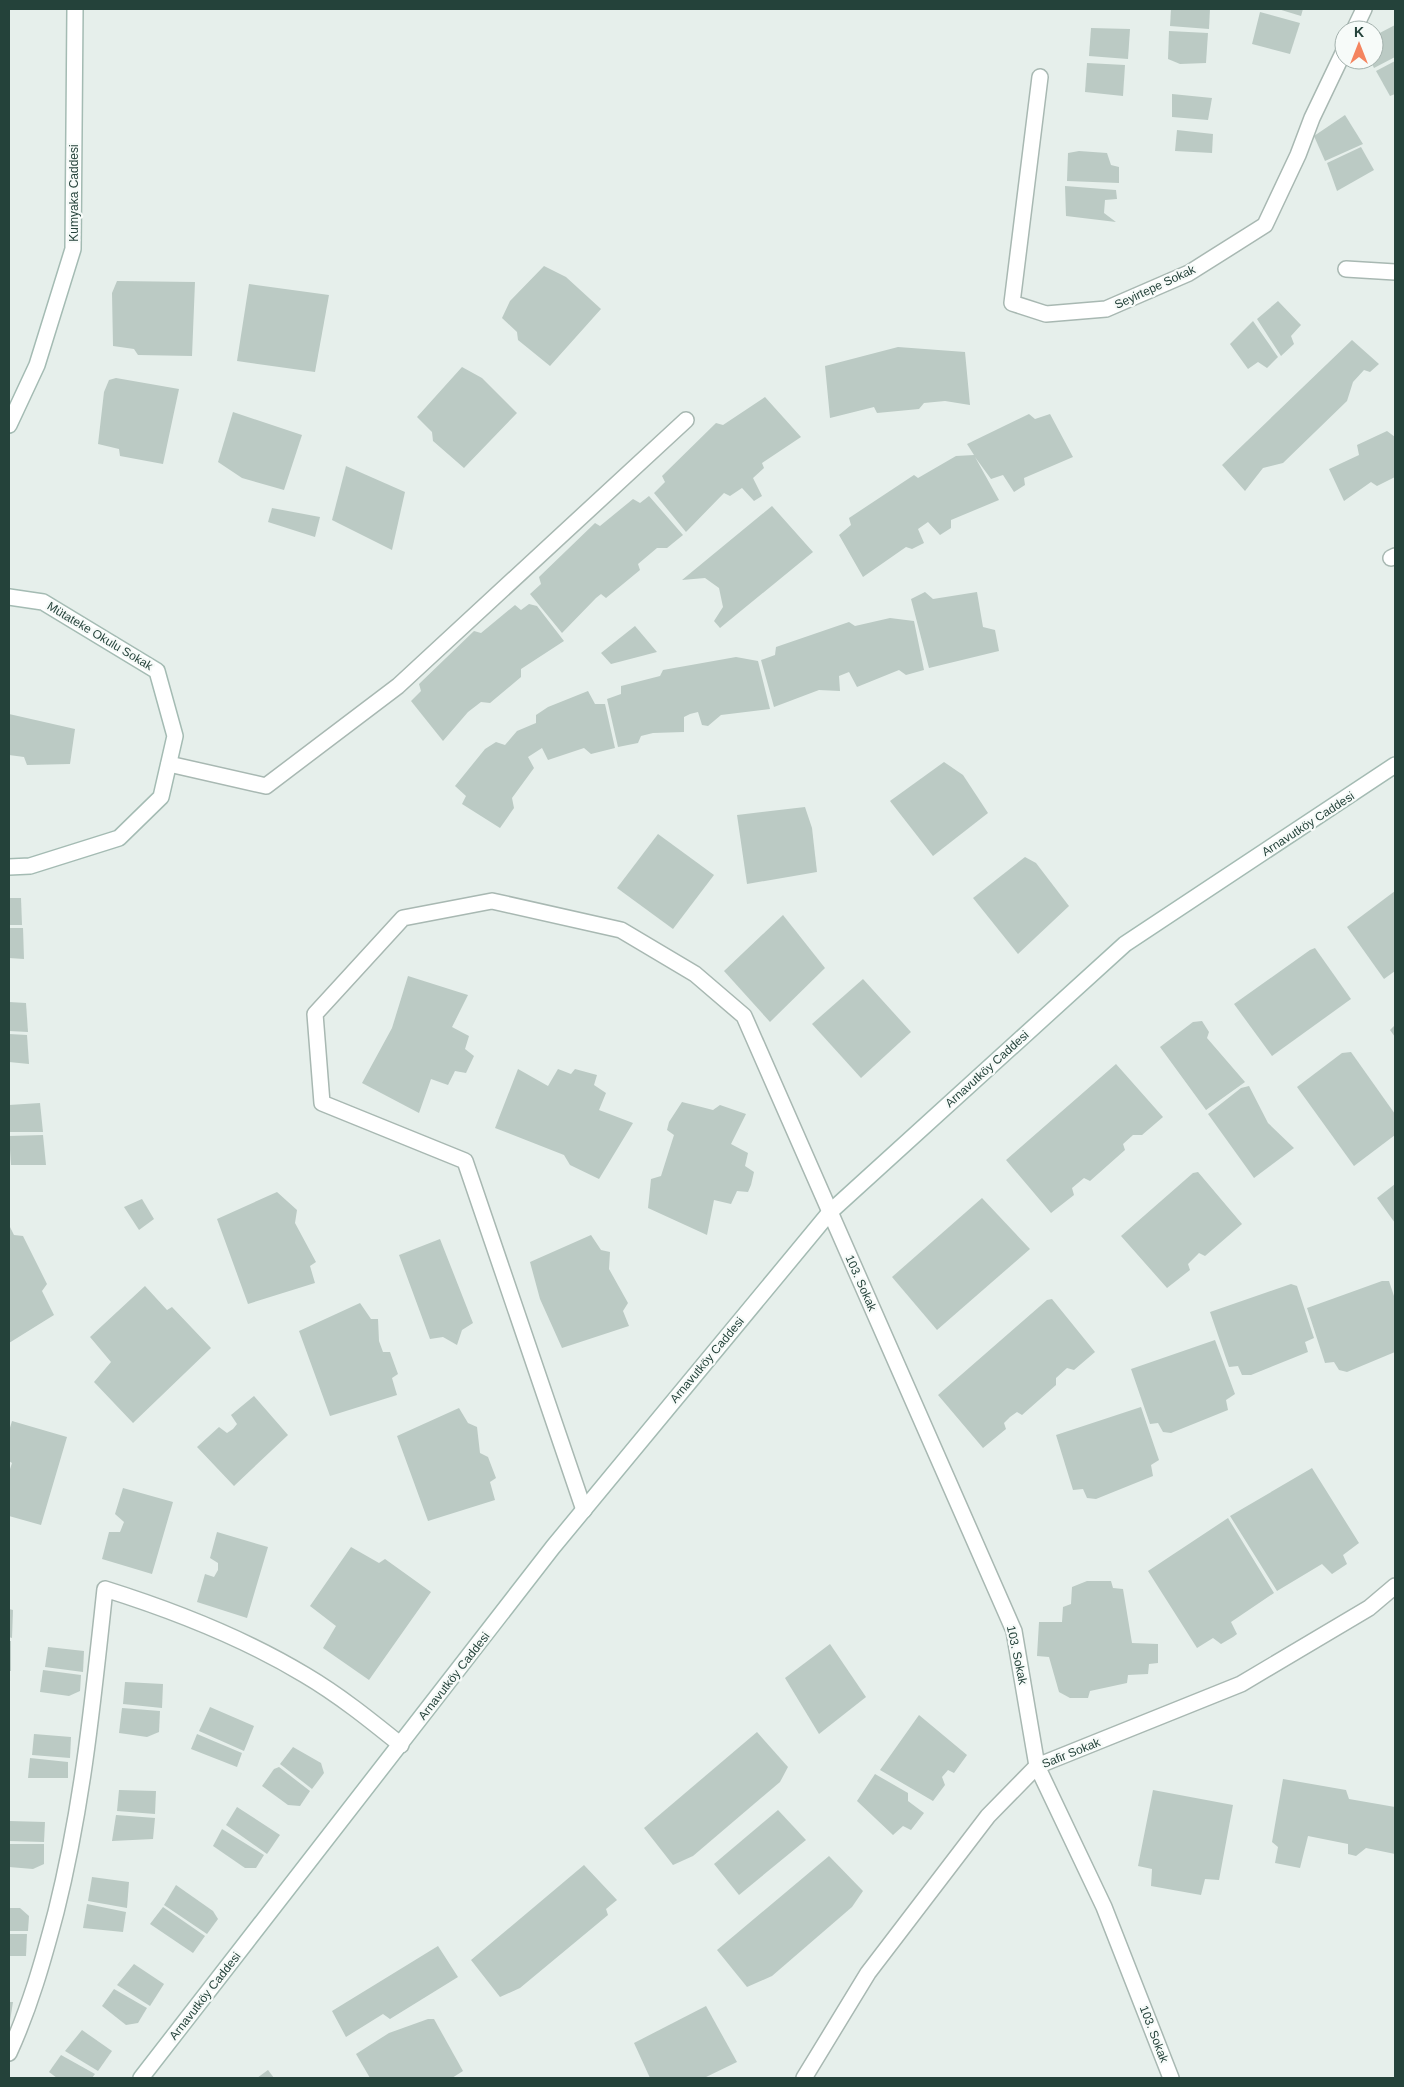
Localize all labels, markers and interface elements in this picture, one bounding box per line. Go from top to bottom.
north arrow [1334,20,1384,70]
text: K [1354,24,1364,40]
street label: Kumyaka Caddesi [67,144,81,242]
street label: Seyirtepe Sokak [1112,262,1198,312]
street label: Mütateke Okulu Sokak [45,599,156,674]
street label: Arnavutköy Caddesi [1259,789,1357,859]
street label: Arnavutköy Caddesi [942,1028,1032,1110]
street label: 103. Sokak [842,1253,880,1314]
street label: Arnavutköy Caddesi [667,1314,747,1406]
street label: 103. Sokak [1004,1624,1030,1687]
street label: Arnavutköy Caddesi [415,1629,493,1723]
street label: Safir Sokak [1040,1735,1103,1771]
street label: Arnavutköy Caddesi [166,1949,244,2043]
street label: 103. Sokak [1137,2003,1172,2065]

